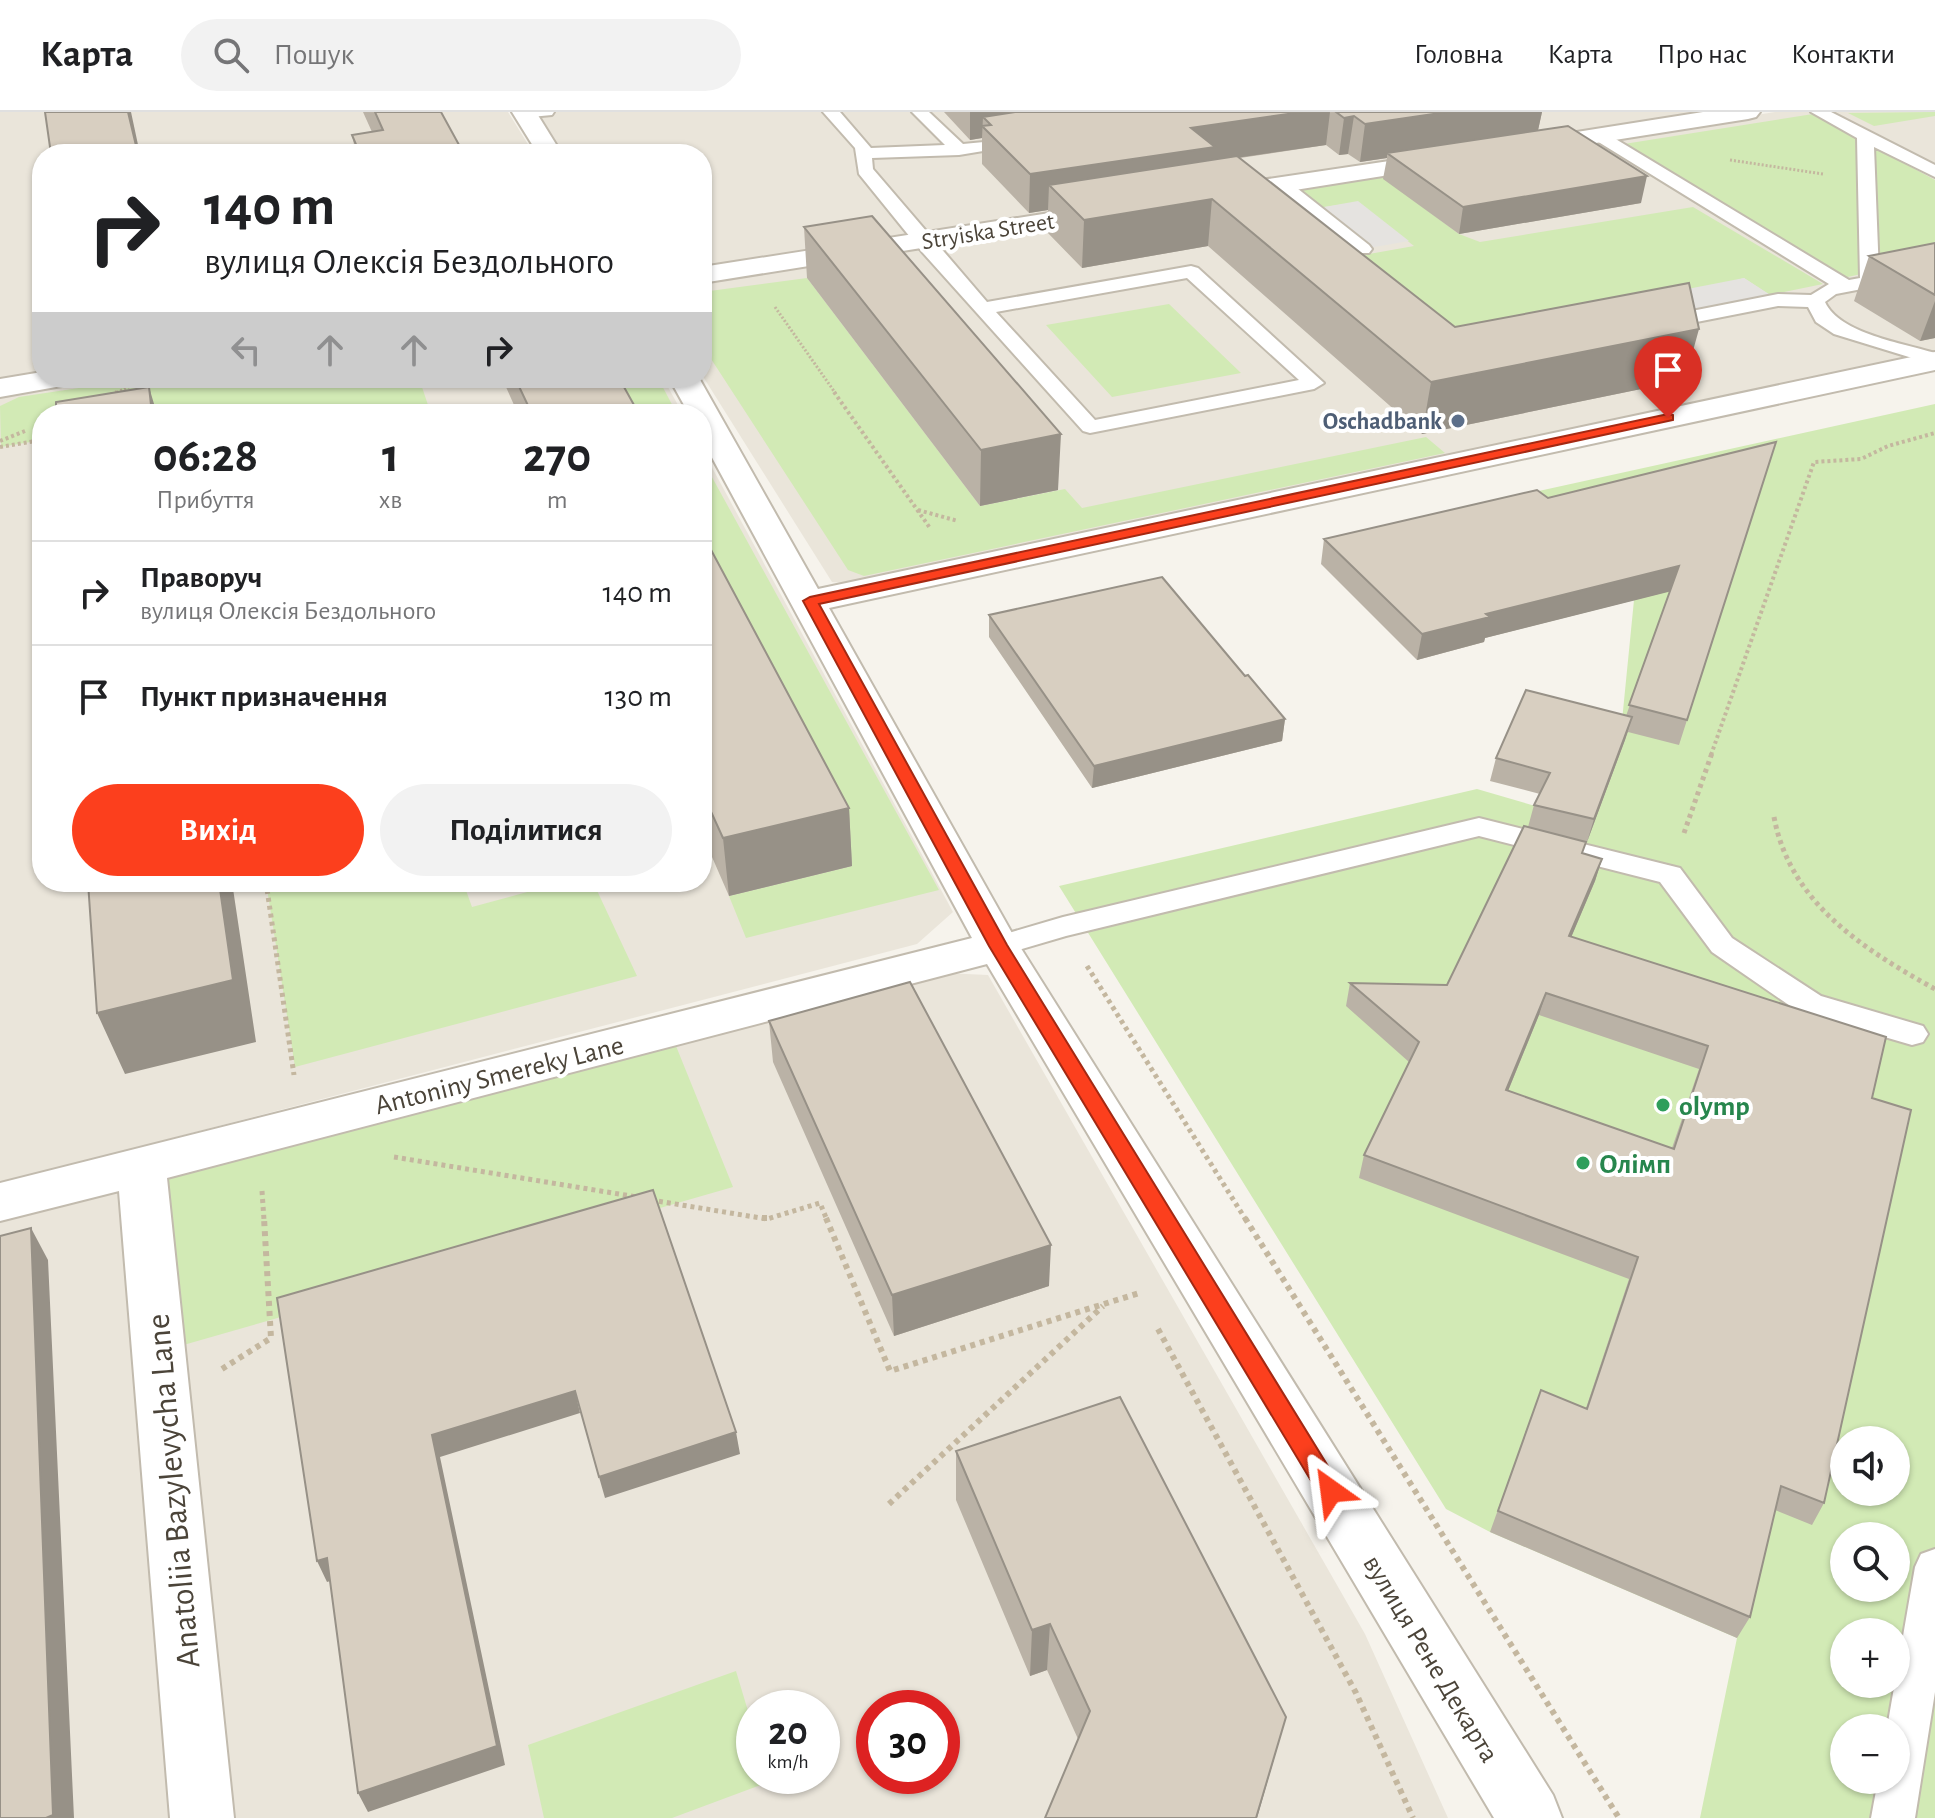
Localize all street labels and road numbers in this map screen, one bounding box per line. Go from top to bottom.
street label: Stryiska Street [920,210,1057,254]
street label: Antoniny Smereky Lane [372,1031,627,1120]
street label: Anatoliia Bazylevycha Lane [142,1312,206,1669]
street label: вулиця Рене Декарта [1357,1551,1503,1768]

